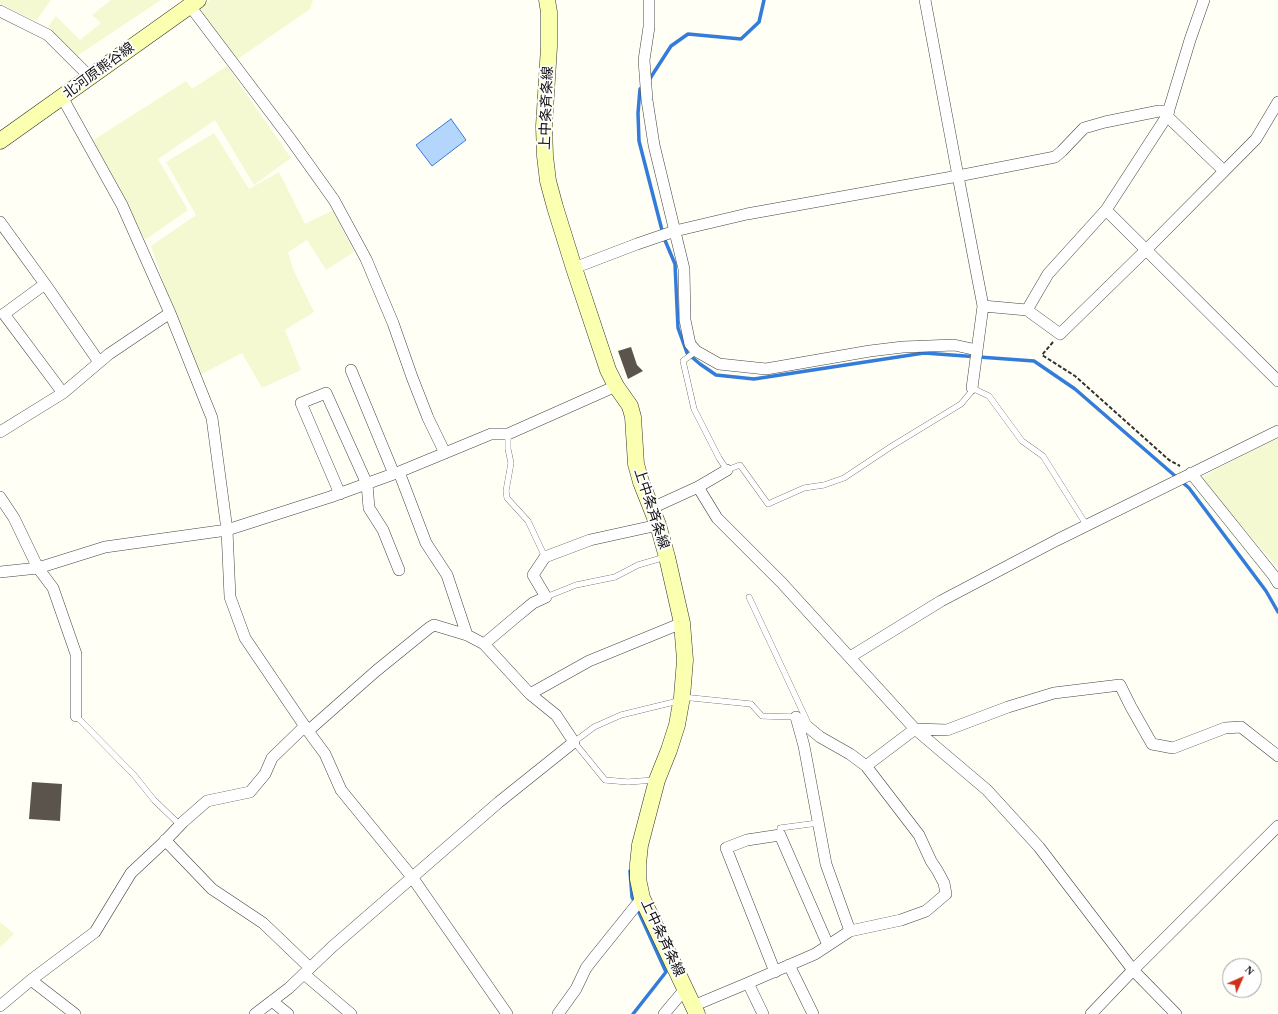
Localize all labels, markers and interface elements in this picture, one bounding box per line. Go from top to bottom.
street label: 北河原熊谷線 [60,40,138,102]
street label: 上中条斉条線 [537,66,557,150]
street label: 上中条斉条線 [630,466,672,552]
street label: 上中条斉条線 [637,896,687,980]
north arrow [1222,958,1262,998]
text: N [1243,963,1257,977]

